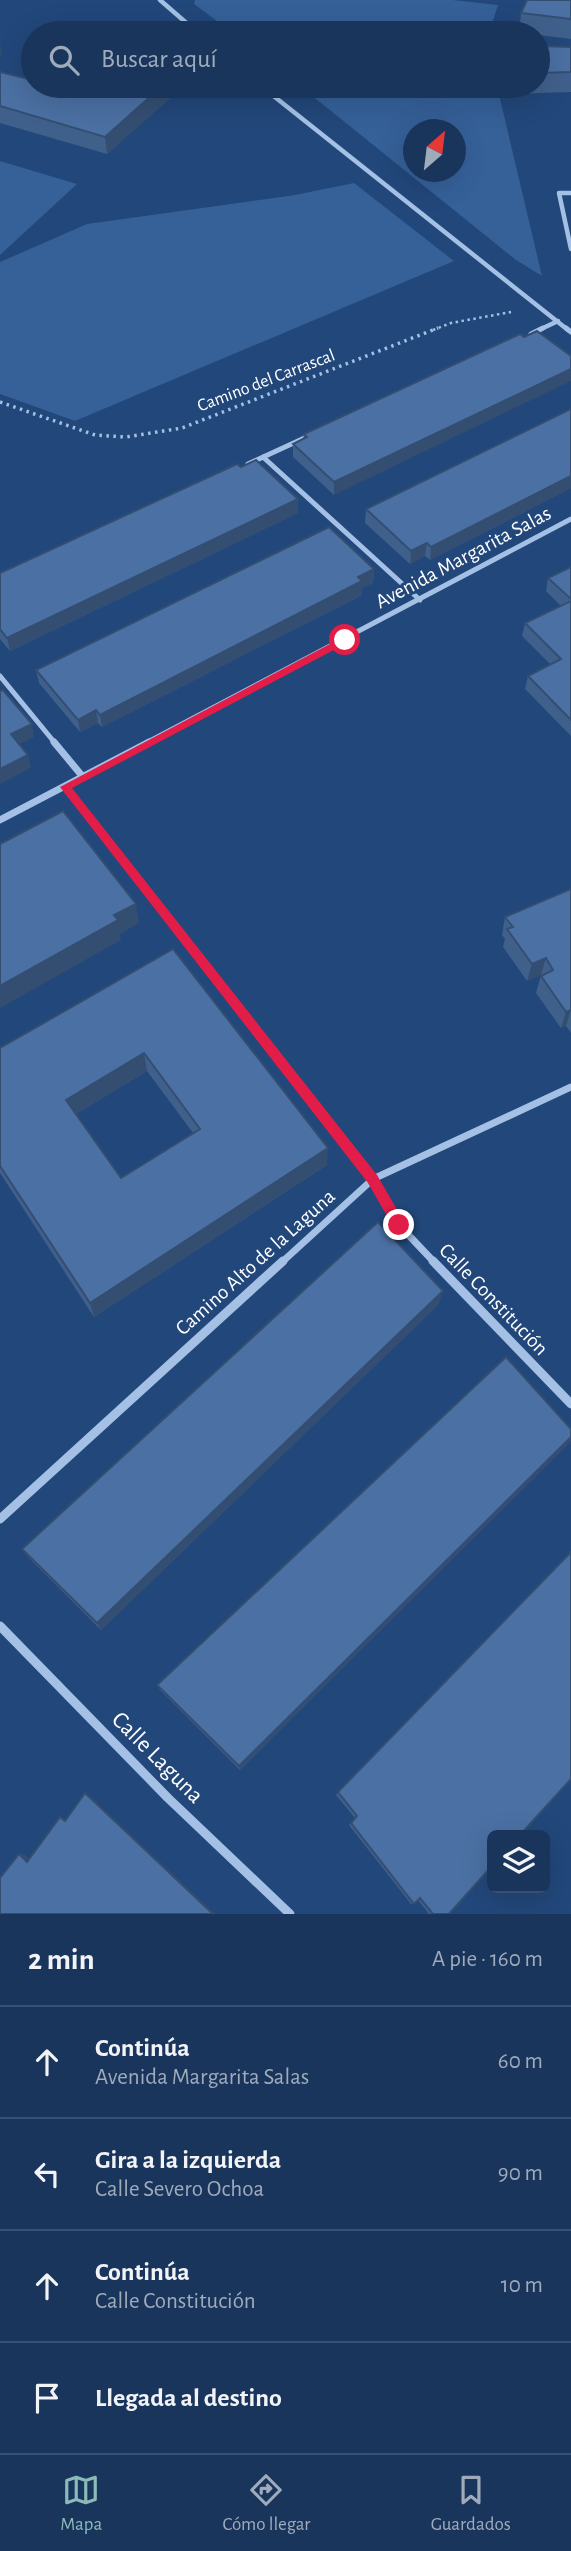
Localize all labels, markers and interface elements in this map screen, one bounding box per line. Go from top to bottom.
search box [21,21,550,98]
icon: search [45,41,83,79]
text: Buscar aquí [101,46,217,72]
north arrow [403,119,466,182]
street label: Camino del Carrascal [195,346,338,415]
street label: Avenida Margarita Salas [372,502,555,613]
route start [329,624,360,655]
street label: Camino Alto de la Laguna [172,1185,339,1339]
route end [383,1209,414,1240]
street label: Calle Constitución [435,1239,552,1359]
street label: Calle Laguna [107,1707,208,1808]
map controls [487,1830,550,1893]
button: layers [487,1830,550,1893]
text: 2 min [28,1945,95,1975]
text: A pie · 160 m [432,1948,543,1971]
text: Continúa [95,2035,190,2061]
icon: ahead [28,2043,66,2081]
text: 60 m [498,2050,543,2073]
text: Avenida Margarita Salas [95,2066,309,2089]
text: Gira a la izquierda [95,2147,281,2173]
icon: left [28,2155,66,2193]
text: 90 m [498,2162,543,2185]
text: Calle Severo Ochoa [95,2178,264,2201]
text: Continúa [95,2259,190,2285]
icon: ahead [28,2267,66,2305]
text: 10 m [501,2274,543,2297]
text: Calle Constitución [95,2290,256,2313]
icon: arrive [28,2379,66,2417]
text: Llegada al destino [95,2385,282,2411]
tab: Mapa [60,2471,102,2536]
tab: Cómo llegar [222,2471,310,2536]
tab: Guardados [431,2471,511,2536]

